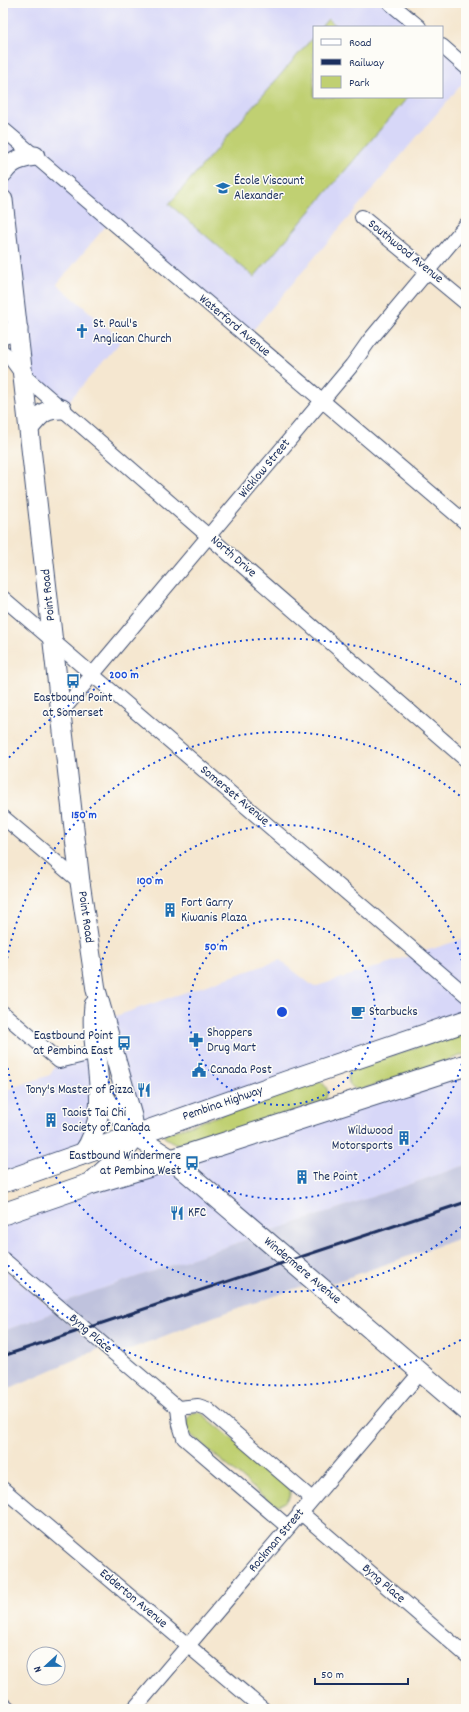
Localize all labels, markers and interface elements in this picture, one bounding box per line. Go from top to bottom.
legend [313,26,443,98]
text: Road [349,35,371,52]
text: Railway [349,55,385,72]
text: Park [349,75,370,92]
place label: École Viscount Alexander [234,172,304,206]
school or university icon: École Viscount Alexander [215,180,231,196]
street label: Southwood Avenue [363,216,447,289]
street label: Waterford Avenue [194,290,274,362]
place label: St. Paul's Anglican Church [93,315,172,349]
church icon: St. Paul's Anglican Church [74,323,90,339]
street label: Wicklow Street [235,435,296,503]
street label: North Drive [206,532,261,583]
street label: Point Road [37,568,61,622]
text: 200 m [109,667,139,684]
bus stop icon: Eastbound Point at Somerset [65,673,81,689]
place label: Eastbound Point at Somerset [33,689,113,723]
street label: Somerset Avenue [195,761,273,831]
text: 150 m [71,807,97,824]
text: 100 m [137,873,163,890]
street label: Point Road [72,890,98,944]
place label: Fort Garry Kiwanis Plaza [181,894,248,928]
building icon: Fort Garry Kiwanis Plaza [162,902,178,918]
text: 50 m [204,939,228,956]
place label: Starbucks [369,1003,418,1022]
cafe icon: Starbucks [350,1004,366,1020]
centre of rings [275,1005,289,1019]
place label: Shoppers Drug Mart [207,1024,256,1058]
place label: Eastbound Point at Pembina East [33,1027,113,1061]
pharmacy icon: Shoppers Drug Mart [188,1032,204,1048]
bus stop icon: Eastbound Point at Pembina East [116,1035,132,1051]
place label: Canada Post [210,1061,272,1080]
public building icon: Canada Post [191,1062,207,1078]
place label: Tony's Master of Pizza [26,1081,134,1100]
street label: Pembina Highway [180,1081,267,1127]
restaurant icon: Tony's Master of Pizza [136,1082,152,1098]
place label: Taoist Tai Chi Society of Canada [62,1104,151,1138]
building icon: Taoist Tai Chi Society of Canada [43,1112,59,1128]
place label: Wildwood Motorsports [332,1122,393,1156]
building icon: Wildwood Motorsports [396,1130,412,1146]
place label: Eastbound Windermere at Pembina West [69,1147,181,1181]
bus stop icon: Eastbound Windermere at Pembina West [184,1155,200,1171]
place label: The Point [313,1168,358,1187]
building icon: The Point [294,1169,310,1185]
place label: KFC [188,1204,207,1223]
restaurant icon: KFC [169,1205,185,1221]
street label: Windermere Avenue [259,1233,345,1309]
street label: Byng Place [64,1310,116,1358]
street label: Rockman Street [245,1505,310,1577]
street label: Byng Place [357,1560,409,1608]
street label: Edderton Avenue [95,1565,171,1633]
north arrow [26,1646,66,1686]
scale bar [315,1660,408,1686]
text: N [30,1663,47,1675]
text: 50 m [321,1667,344,1684]

